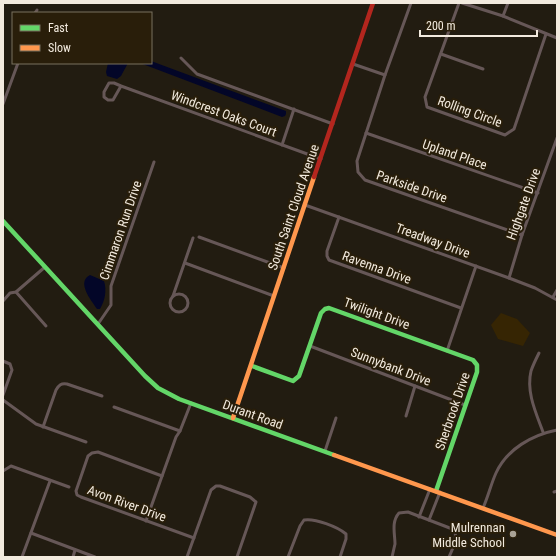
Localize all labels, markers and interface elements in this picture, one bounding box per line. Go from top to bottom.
legend [12,12,152,64]
scale bar [420,12,537,38]
text: 200 m [426,19,456,33]
text: Fast [48,21,69,35]
text: Slow [48,41,71,55]
street label: Windcrest Oaks Court [169,87,279,140]
street label: Rolling Circle [436,93,504,130]
street label: Upland Place [421,136,489,172]
street label: South Saint Cloud Avenue [265,142,322,272]
street label: Highgate Drive [504,166,543,242]
street label: Parkside Drive [375,167,449,206]
street label: Cimmaron Run Drive [96,178,145,282]
street label: Treadway Drive [394,220,472,261]
street label: Ravenna Drive [340,248,413,287]
street label: Twilight Drive [342,295,412,332]
street label: Sunnybank Drive [349,344,433,389]
street label: Sherbrook Drive [432,370,473,452]
street label: Durant Road [221,397,285,432]
street label: Avon River Drive [85,482,168,525]
place label: Mulrennan Middle School [432,520,505,550]
marker: Mulrennan Middle School [508,529,518,539]

